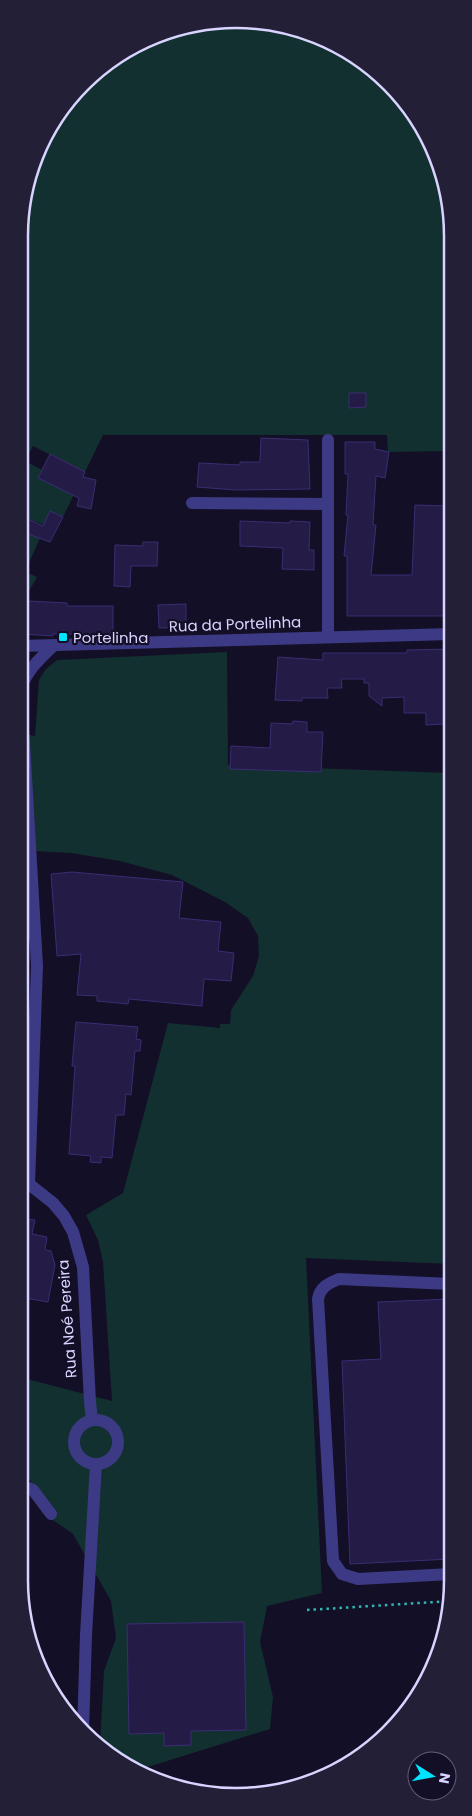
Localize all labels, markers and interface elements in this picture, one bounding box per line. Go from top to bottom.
street label: Rua da Portelinha [168,611,302,637]
place label: Portelinha [73,627,148,648]
marker: Portelinha [57,631,69,643]
street label: Rua Noé Pereira [52,1259,82,1379]
north arrow [407,1751,457,1801]
text: N [434,1771,456,1786]

